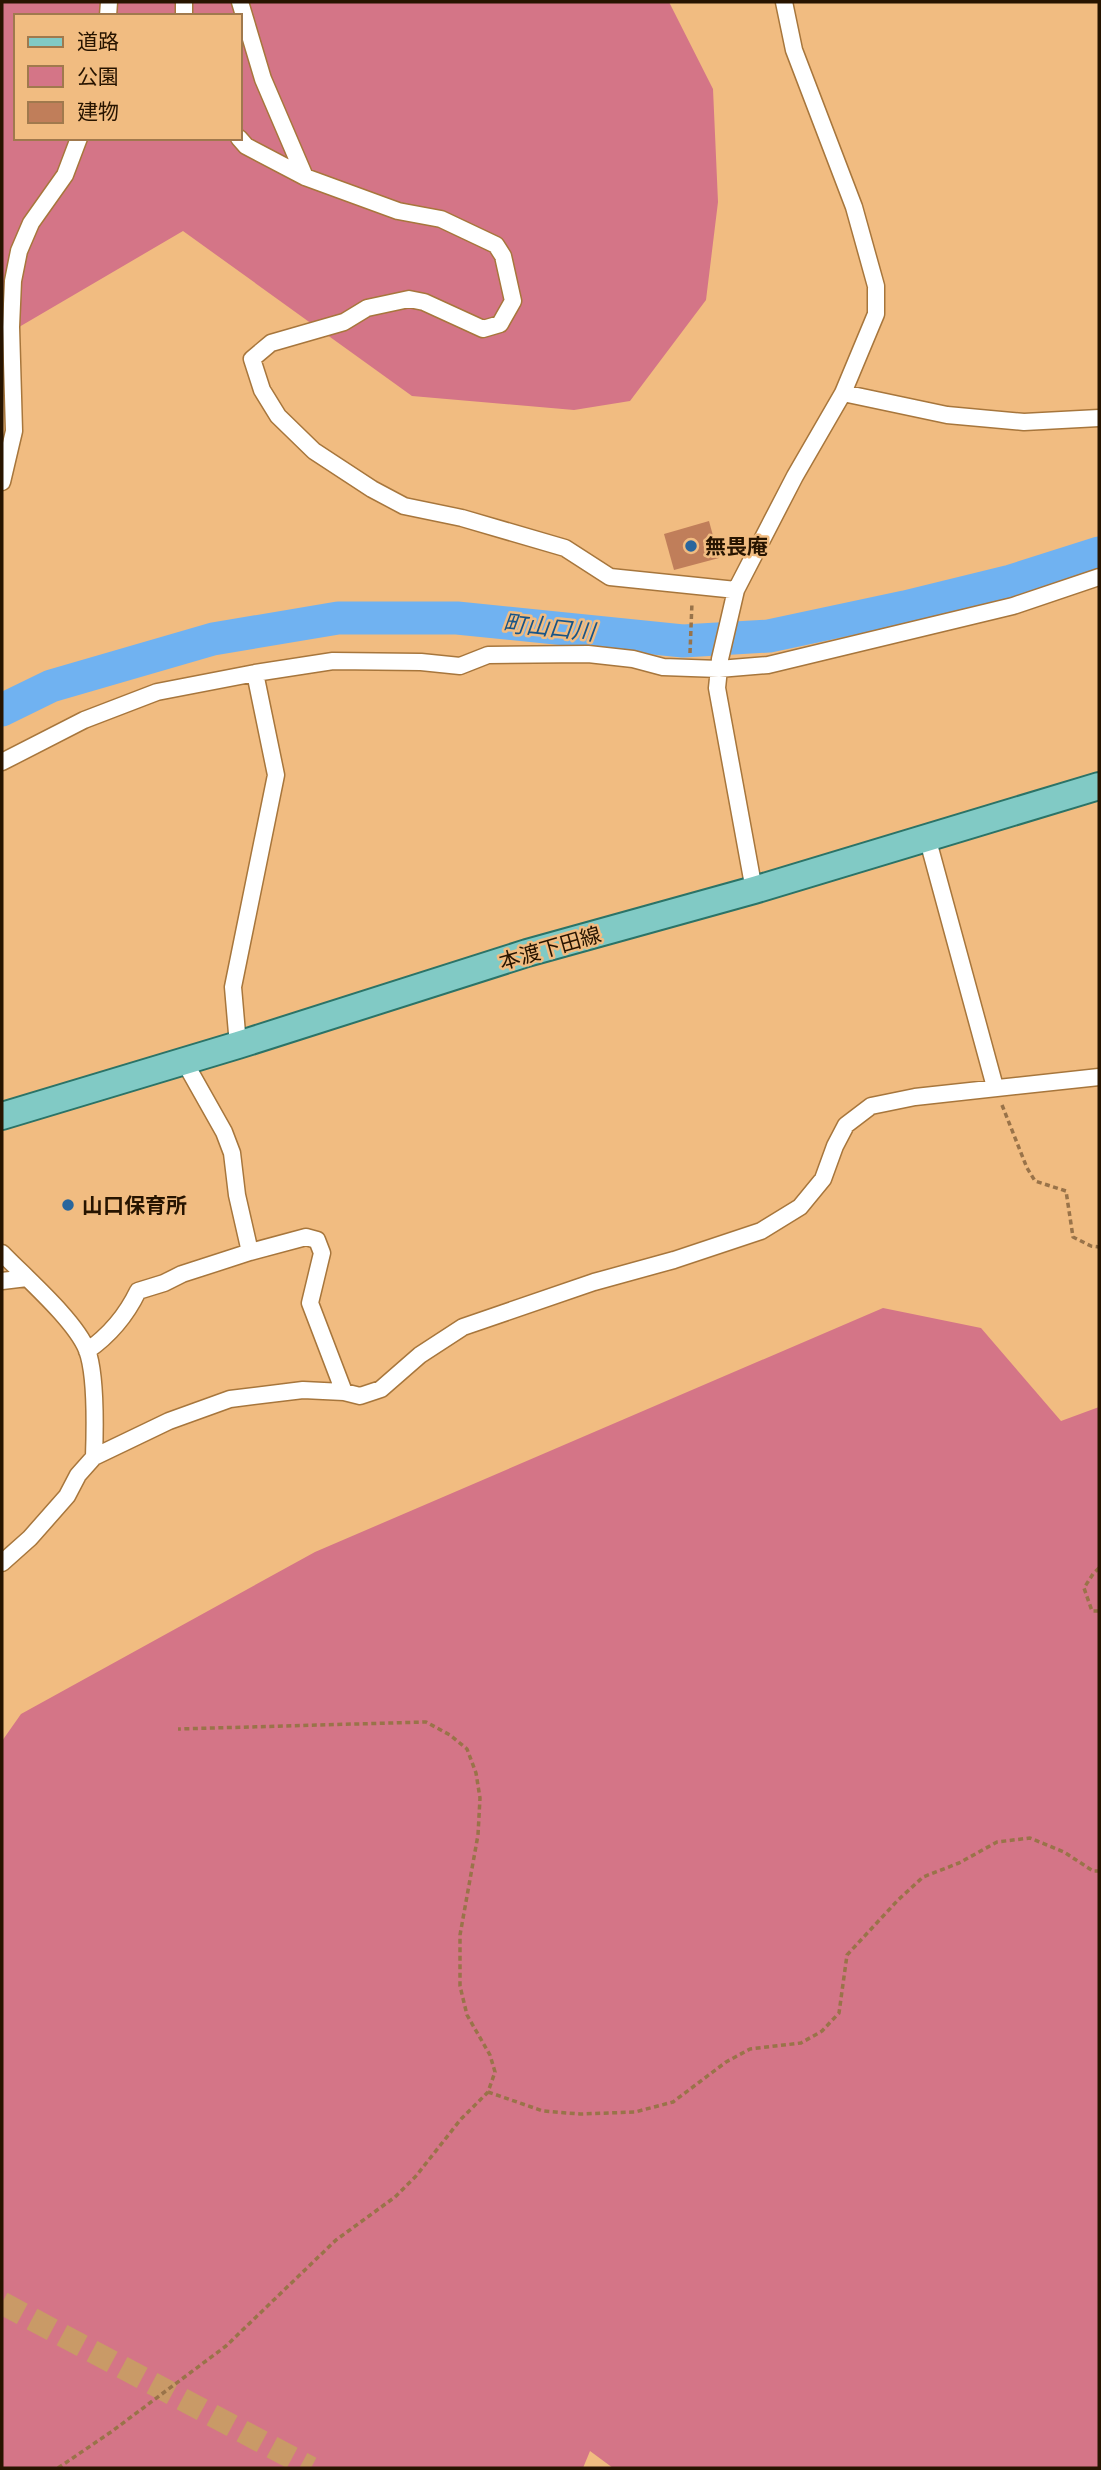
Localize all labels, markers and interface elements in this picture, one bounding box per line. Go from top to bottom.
legend [14,14,242,140]
text: 道路 [77,29,119,54]
text: 公園 [77,64,119,89]
text: 建物 [77,99,119,124]
place label: 無畏庵 [705,534,768,559]
marker: 無畏庵 [683,538,699,554]
water label: 町山口川 [502,609,599,646]
street label: 本渡下田線 [496,922,604,974]
place label: 山口保育所 [82,1193,187,1218]
marker: 山口保育所 [60,1197,76,1213]

